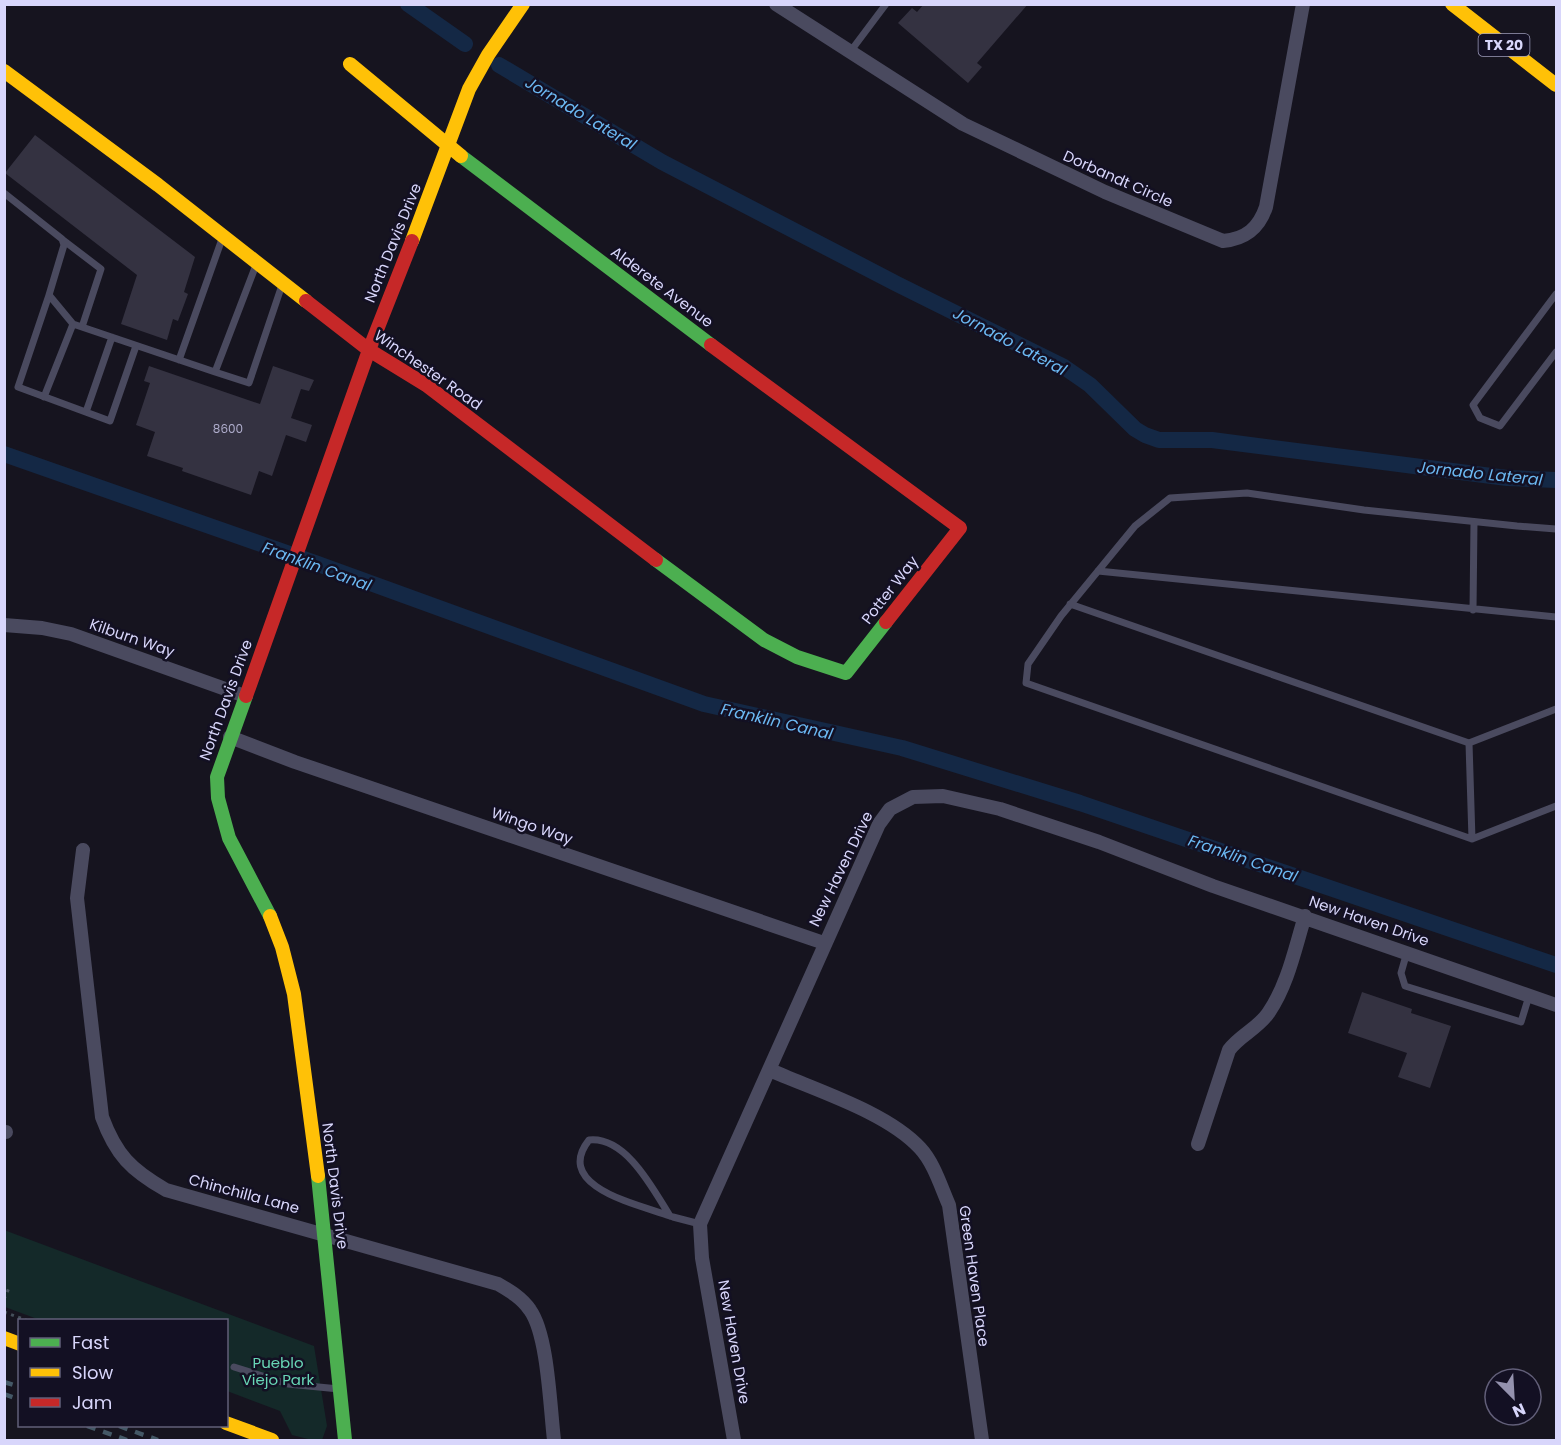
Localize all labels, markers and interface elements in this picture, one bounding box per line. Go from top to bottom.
road number: TX 20 [1478,34,1530,56]
water label: Jornado Lateral [521,71,641,156]
street label: Dorbandt Circle [1060,145,1176,212]
street label: North Davis Drive [359,180,426,306]
street label: Alderete Avenue [607,241,718,332]
water label: Jornado Lateral [949,302,1071,381]
street label: Winchester Road [370,325,486,415]
house number: 8600 [213,420,243,437]
water label: Jornado Lateral [1416,455,1544,492]
water label: Franklin Canal [259,536,375,597]
street label: Potter Way [856,551,923,628]
street label: Kilburn Way [87,613,178,662]
street label: North Davis Drive [194,637,257,763]
water label: Franklin Canal [719,697,835,746]
street label: Wingo Way [489,802,576,849]
street label: New Haven Drive [804,808,878,930]
water label: Franklin Canal [1185,829,1301,888]
street label: New Haven Drive [1306,890,1432,951]
street label: North Davis Drive [317,1122,354,1250]
street label: Chinchilla Lane [186,1169,302,1218]
street label: Green Haven Place [954,1204,995,1348]
street label: New Haven Drive [713,1278,756,1406]
legend [18,1319,228,1427]
text: Fast [72,1330,109,1355]
park label: Pueblo Viejo Park [242,1352,315,1390]
text: Slow [72,1360,114,1385]
north arrow [1483,1367,1543,1427]
text: Jam [72,1390,112,1415]
text: N [1509,1397,1529,1423]

